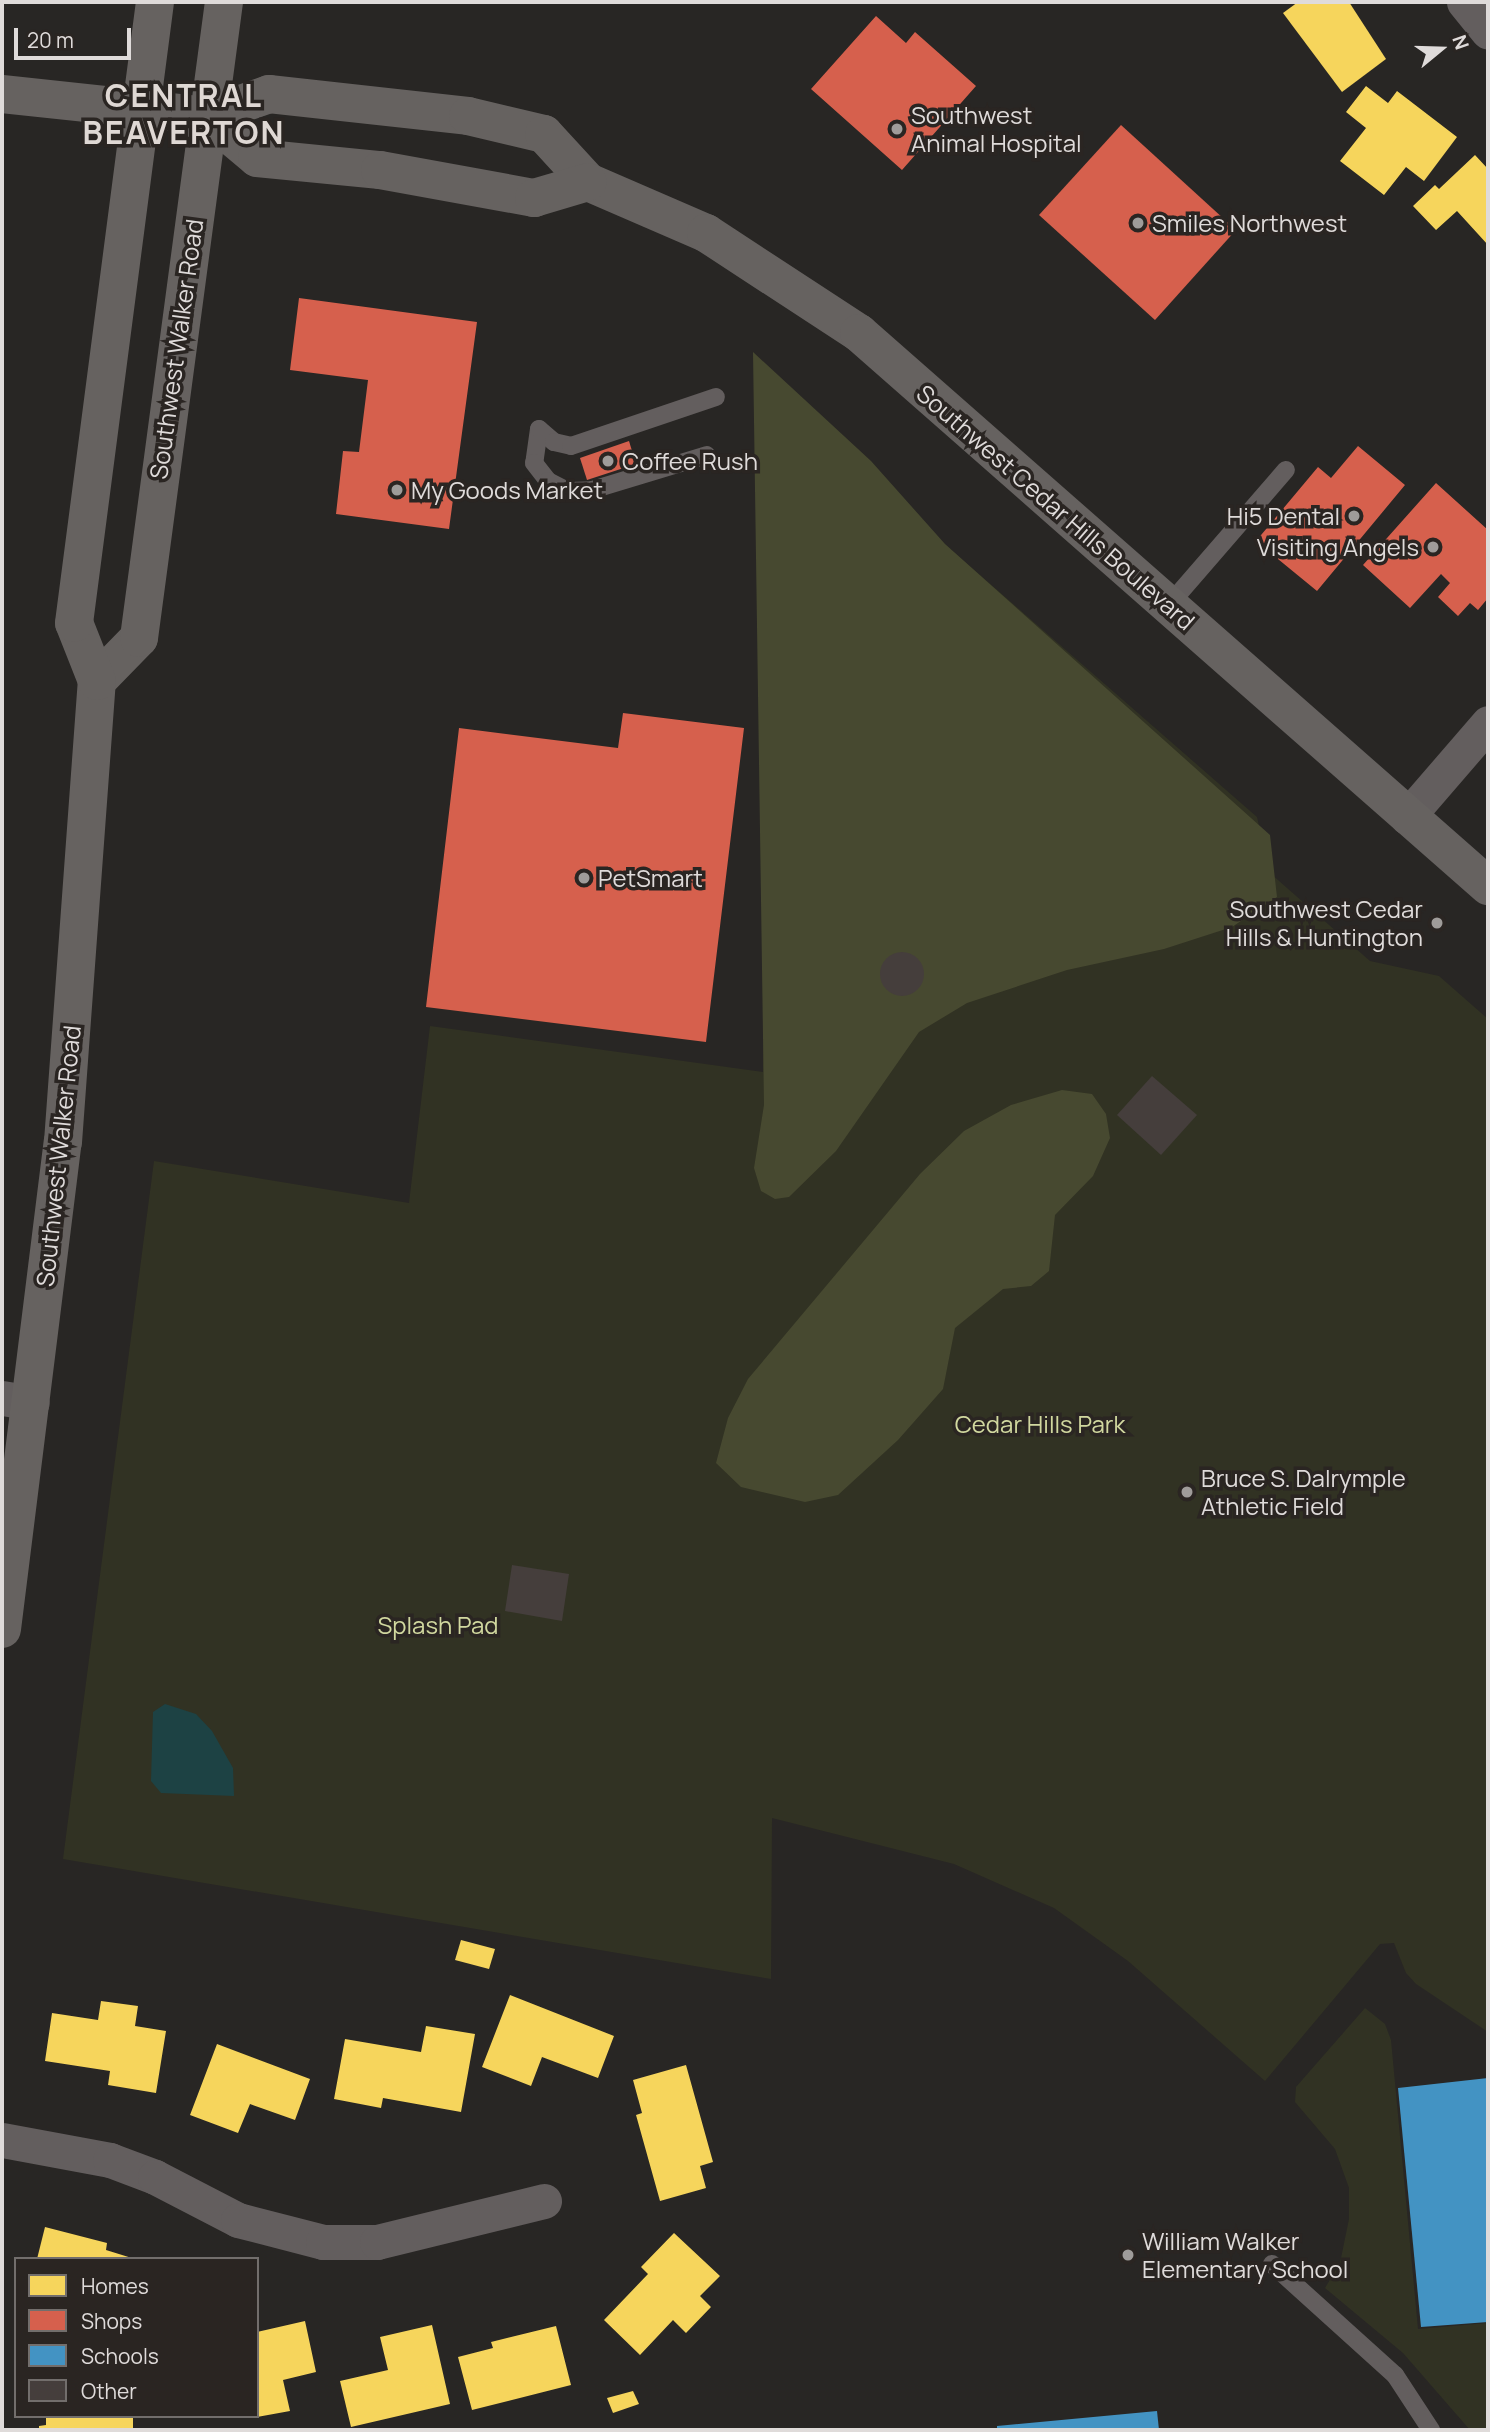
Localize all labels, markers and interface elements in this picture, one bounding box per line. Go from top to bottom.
scale bar [18,14,135,58]
north arrow [1406,14,1476,84]
text: 20 m [27,26,74,54]
text: N [1446,31,1475,53]
district label: CENTRAL BEAVERTON [84,77,284,152]
place label: Southwest Animal Hospital [911,101,1082,157]
marker: Southwest Animal Hospital [889,121,905,137]
place label: Smiles Northwest [1152,209,1347,237]
marker: Smiles Northwest [1130,215,1146,231]
street label: Southwest Walker Road [143,217,209,481]
street label: Southwest Cedar Hills Boulevard [911,378,1201,636]
place label: Coffee Rush [622,447,758,475]
marker: Coffee Rush [600,453,616,469]
place label: My Goods Market [411,476,603,504]
marker: My Goods Market [389,482,405,498]
place label: Hi5 Dental [1227,502,1340,530]
marker: Hi5 Dental [1346,508,1362,524]
place label: Visiting Angels [1257,533,1419,561]
marker: Visiting Angels [1425,539,1441,555]
place label: PetSmart [598,864,703,892]
marker: PetSmart [576,870,592,886]
place label: Southwest Cedar Hills & Huntington [1226,895,1423,951]
marker: Southwest Cedar Hills & Huntington [1429,915,1445,931]
street label: Southwest Walker Road [30,1024,86,1288]
park label: Cedar Hills Park [955,1410,1125,1438]
place label: Bruce S. DaIrymple Athletic Field [1201,1464,1406,1520]
marker: Bruce S. DaIrymple Athletic Field [1179,1484,1195,1500]
park label: Splash Pad [377,1611,499,1639]
place label: William Walker Elementary School [1142,2227,1348,2283]
marker: William Walker Elementary School [1120,2247,1136,2263]
legend [14,2257,259,2418]
text: Homes [81,2272,149,2300]
text: Shops [81,2307,142,2335]
text: Schools [81,2342,159,2370]
text: Other [81,2377,137,2405]

